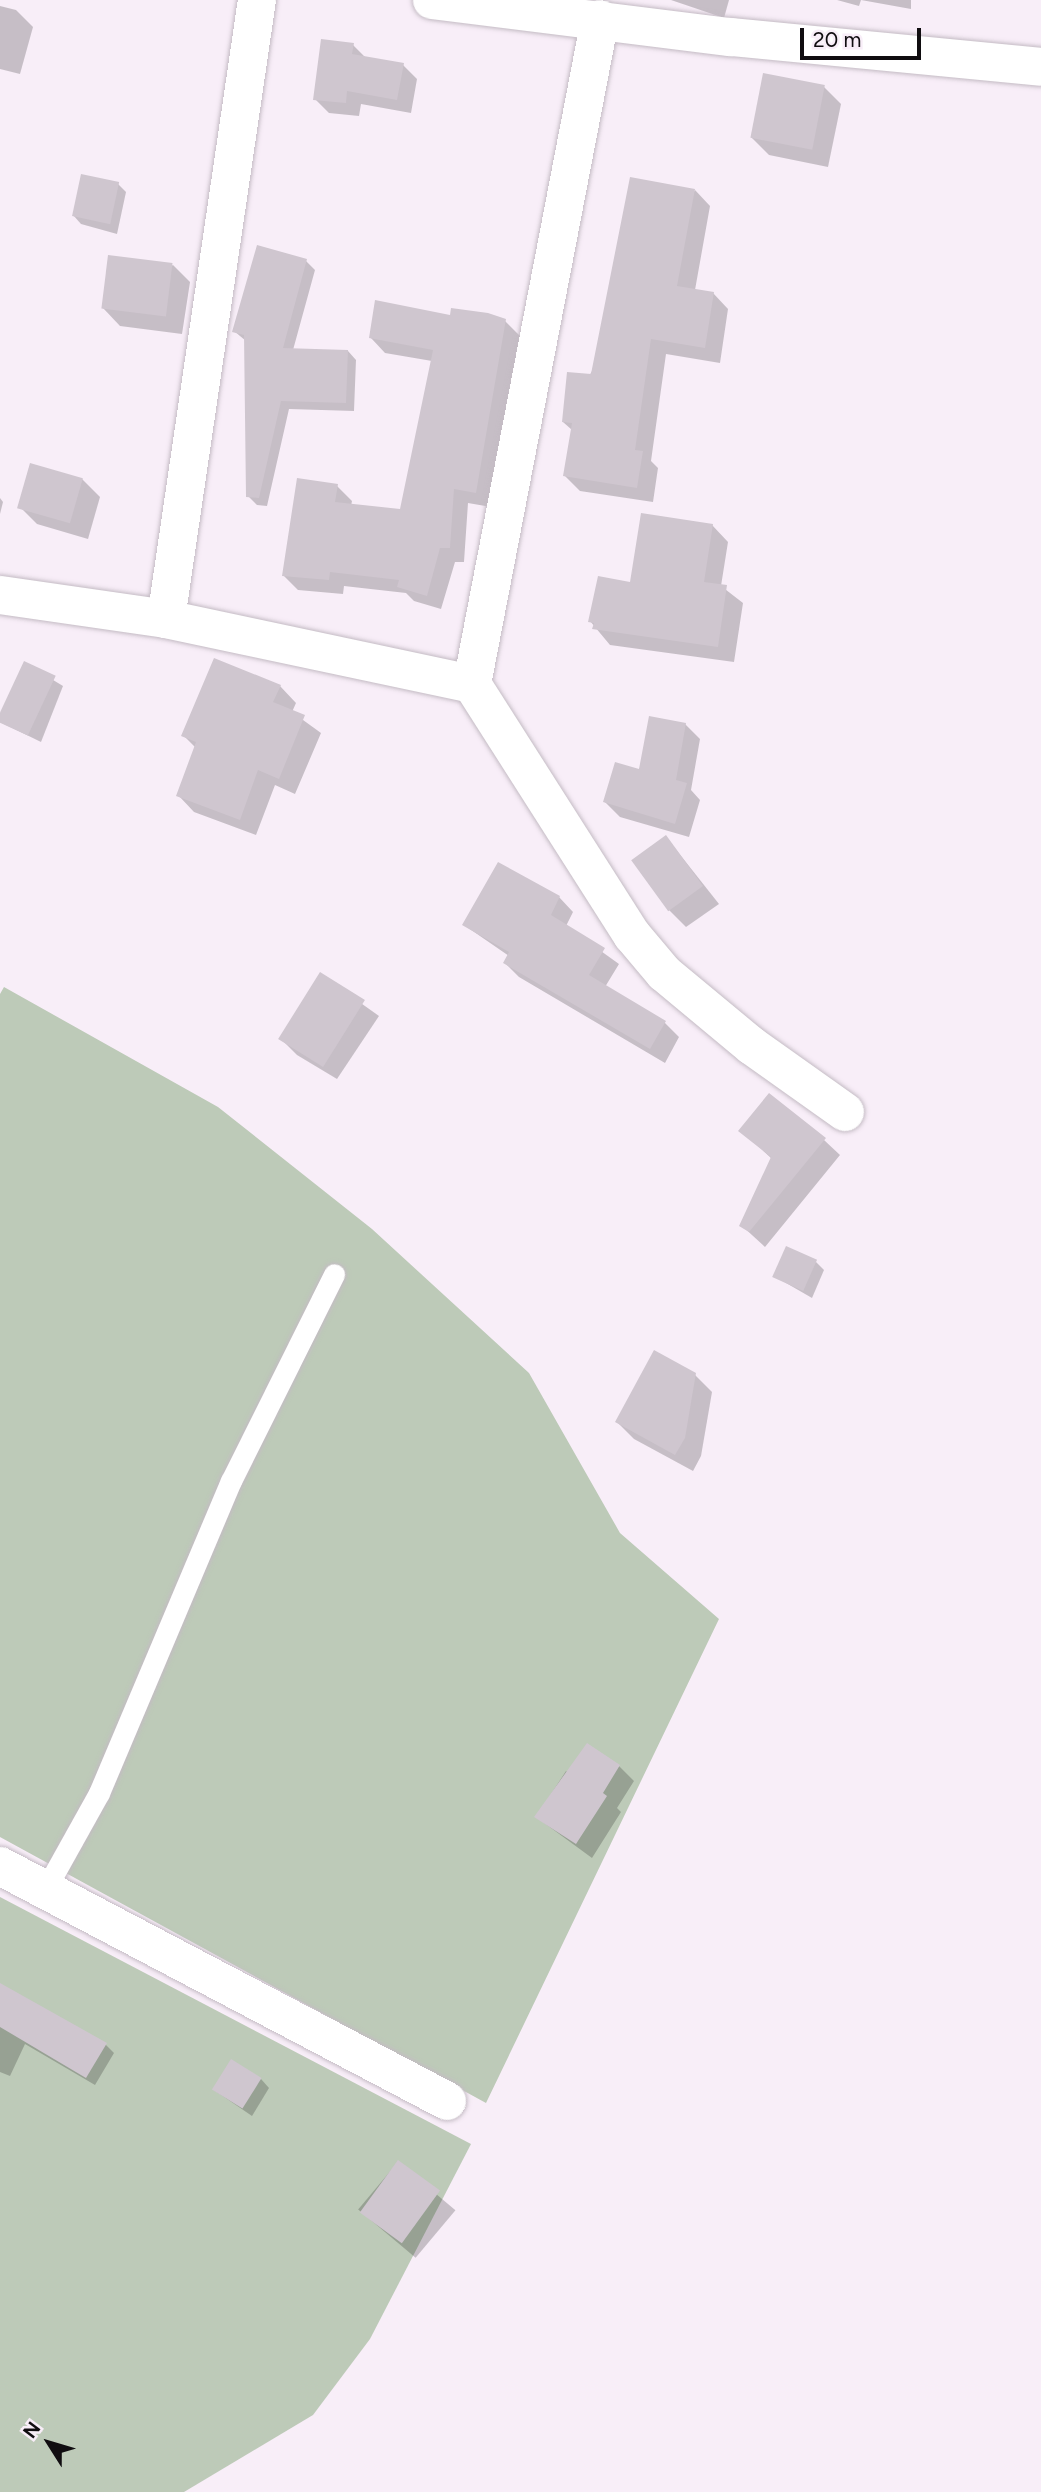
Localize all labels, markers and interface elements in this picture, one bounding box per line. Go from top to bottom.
scale bar [803,14,924,58]
text: 20 m [813,27,861,52]
north arrow [14,2408,84,2478]
text: N [18,2417,45,2443]

